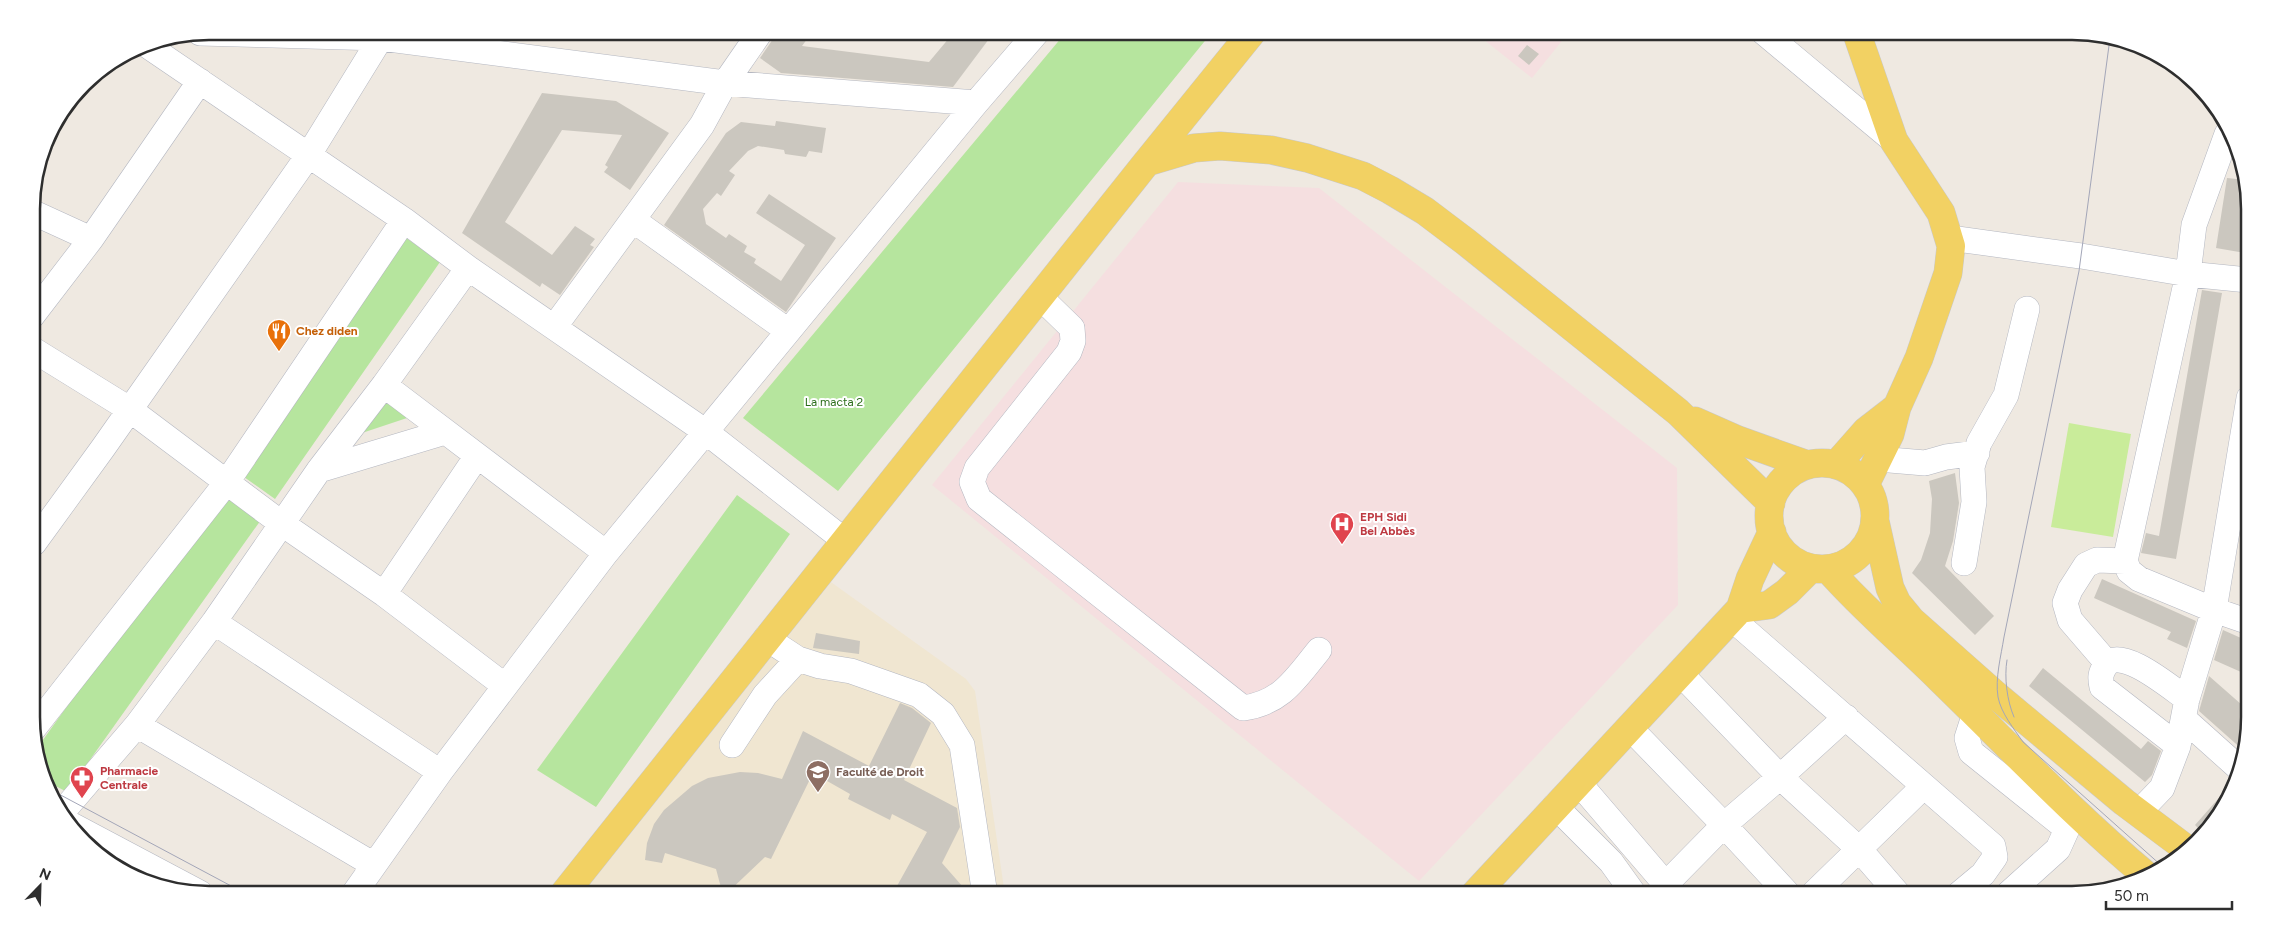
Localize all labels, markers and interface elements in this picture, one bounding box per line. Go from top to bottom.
restaurant icon: Chez diden [266,318,292,352]
place label: Chez diden [296,324,358,338]
park label: La macta 2 [805,395,863,409]
place label: EPH Sidi Bel Abbès [1360,510,1415,538]
hospital icon: EPH Sidi Bel Abbès [1329,511,1355,545]
school or university icon: Faculté de Droit [805,759,831,793]
place label: Pharmacie Centrale [100,764,159,792]
pharmacy icon: Pharmacie Centrale [69,765,95,799]
place label: Faculté de Droit [836,765,924,779]
north arrow [15,861,65,911]
text: N [37,865,53,884]
scale bar [2106,878,2232,910]
text: 50 m [2114,887,2149,905]

